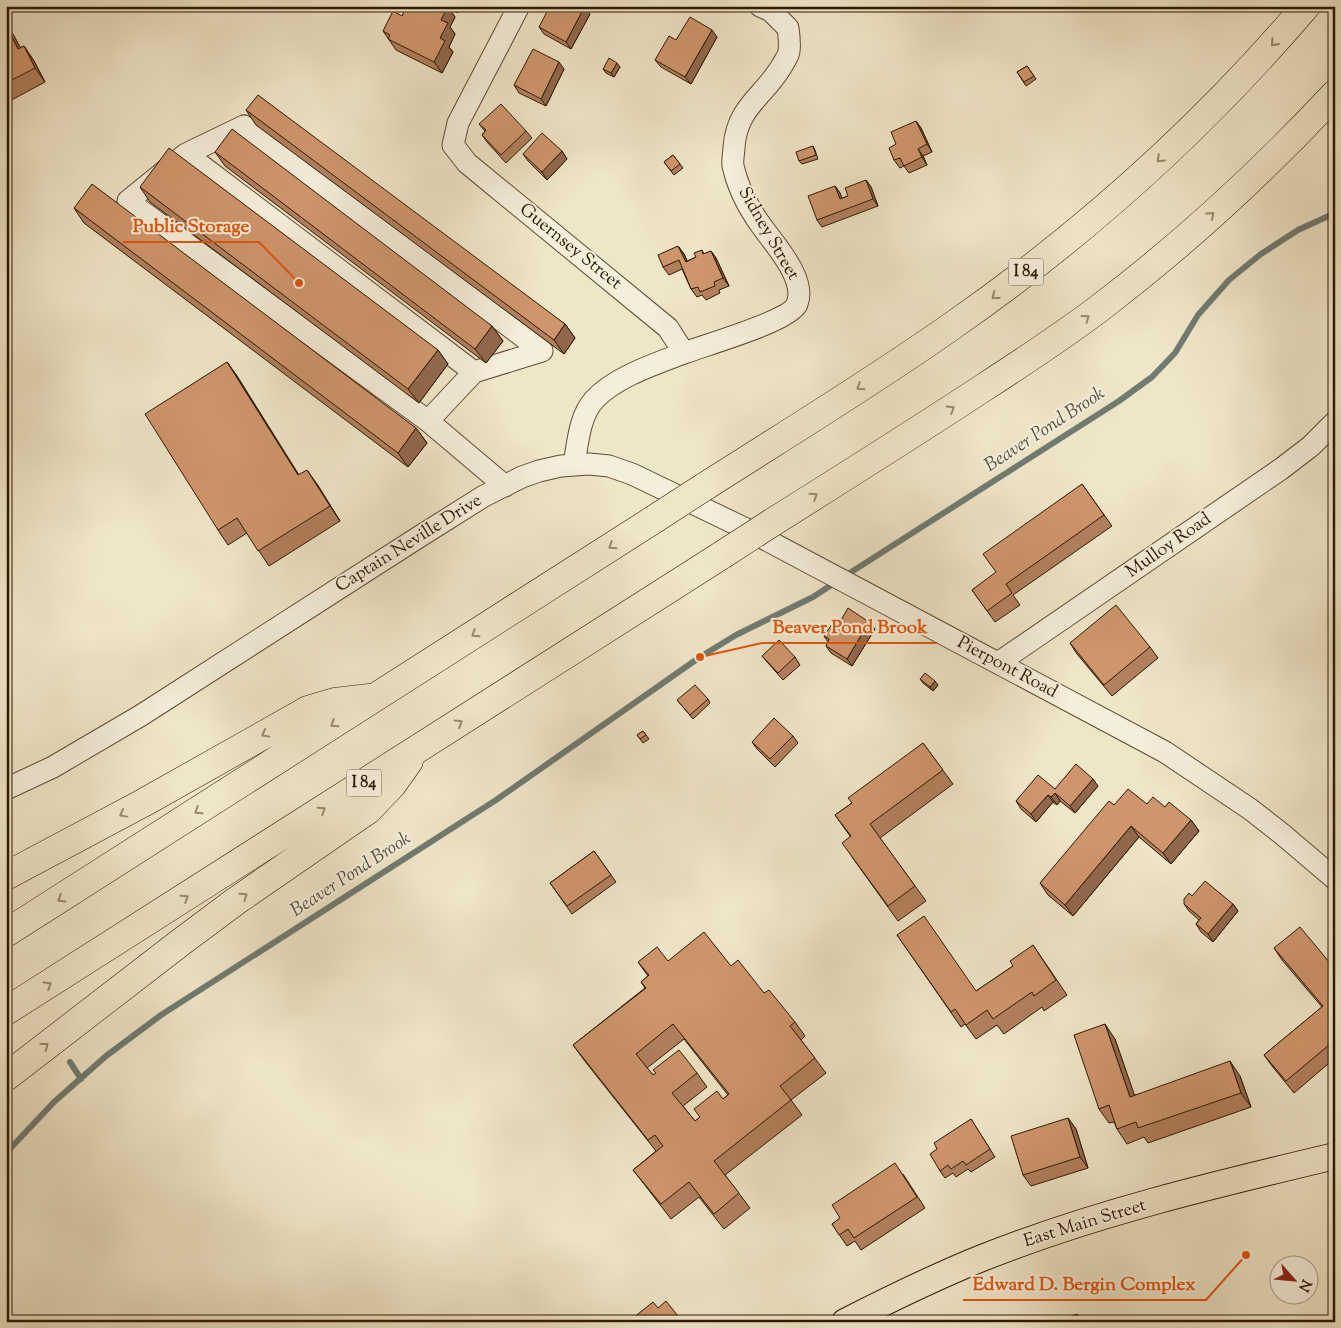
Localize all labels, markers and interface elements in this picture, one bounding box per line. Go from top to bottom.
one-way arrow [1271,37,1280,46]
one-way arrow [1157,153,1166,162]
street label: Sidney Street [731,183,805,285]
street label: Guernsey Street [513,197,627,297]
callout: Public Storage [123,208,259,242]
one-way arrow [1206,212,1215,221]
text: Public Storage [133,214,249,241]
road number: I 84 [1008,258,1044,286]
one-way arrow [992,290,1001,298]
one-way arrow [1080,315,1090,324]
one-way arrow [857,381,866,390]
water label: Beaver Pond Brook [979,381,1111,479]
one-way arrow [945,406,955,415]
street label: Captain Neville Drive [331,488,487,600]
one-way arrow [808,493,818,502]
street label: Mulloy Road [1121,507,1217,585]
one-way arrow [609,540,618,549]
callout: Beaver Pond Brook [762,609,937,643]
text: Beaver Pond Brook [773,615,928,642]
one-way arrow [472,627,481,637]
street label: Pierpont Road [952,631,1062,705]
one-way arrow [331,717,340,727]
one-way arrow [453,719,462,729]
one-way arrow [261,728,270,738]
road number: I 84 [346,770,382,796]
one-way arrow [194,805,203,814]
one-way arrow [316,807,325,816]
one-way arrow [119,808,128,818]
water label: Beaver Pond Brook [285,826,417,924]
one-way arrow [57,892,66,902]
one-way arrow [238,893,248,902]
one-way arrow [179,895,189,904]
one-way arrow [42,981,51,991]
one-way arrow [39,1043,48,1052]
street label: East Main Street [1020,1193,1150,1255]
north arrow [1268,1256,1318,1306]
callout: Edward D. Bergin Complex [963,1266,1206,1300]
text: Edward D. Bergin Complex [972,1272,1196,1299]
text: N [1292,1275,1315,1295]

